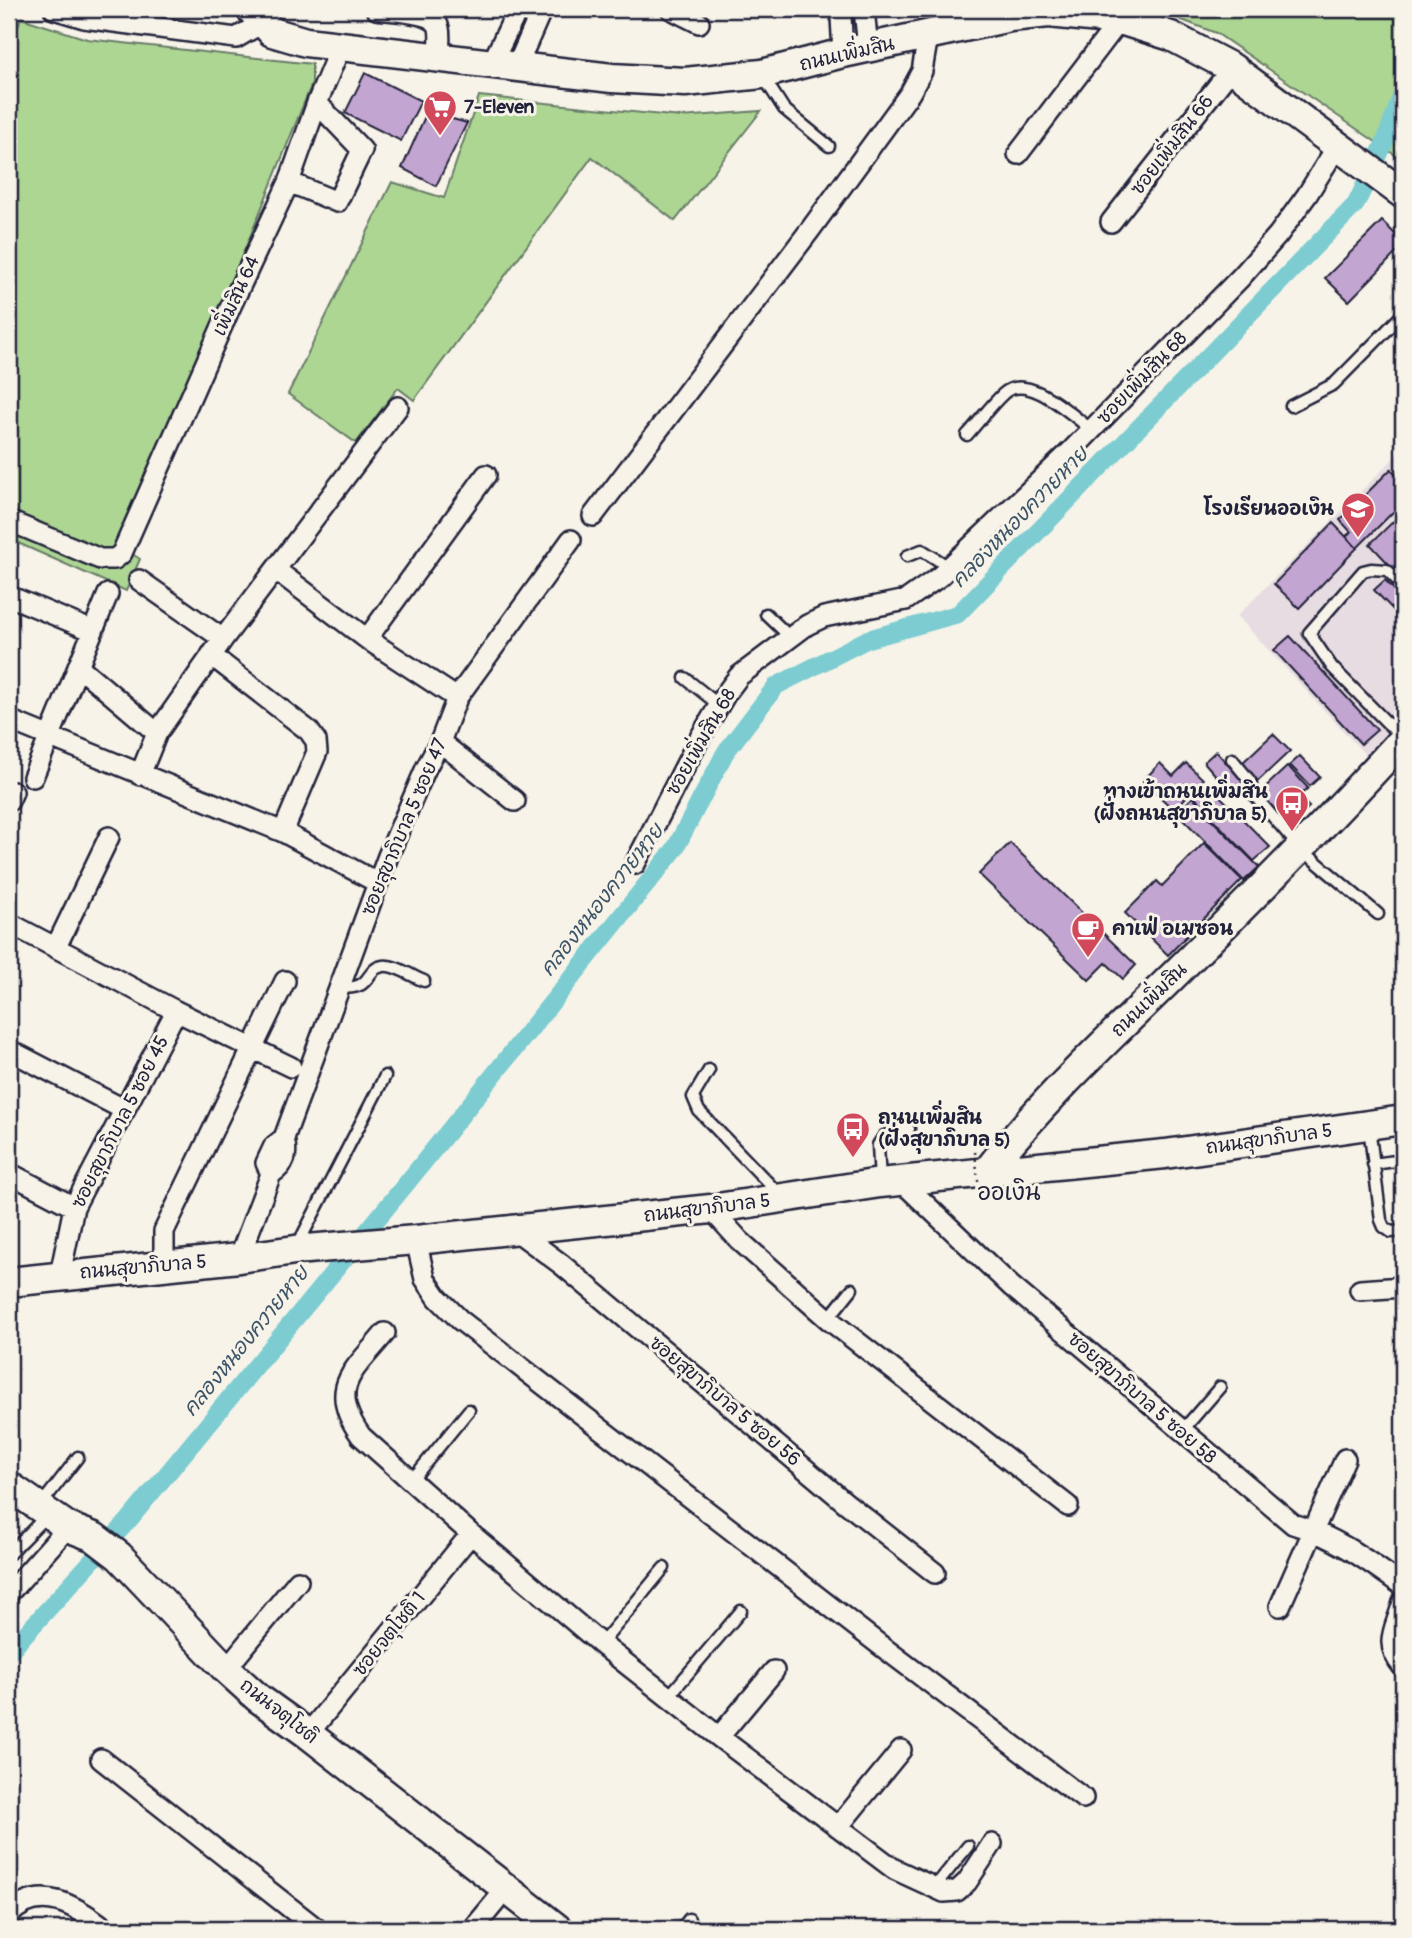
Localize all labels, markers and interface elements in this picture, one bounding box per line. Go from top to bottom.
street label: ถนนเพิ่มสิน [796,26,897,77]
street label: ซอยเพิ่มสิน 66 [1121,87,1219,200]
supermarket icon: 7-Eleven [421,88,459,137]
place label: 7-Eleven [464,95,534,119]
street label: เพิ่มสิน 64 [202,250,265,340]
street label: ซอยเพิ่มสิน 68 [1088,323,1192,429]
water label: คลองหนองควายหาย [946,439,1096,593]
school or university icon: โรงเรียนออเงิน [1339,490,1377,539]
place label: โรงเรียนออเงิน [1203,495,1334,521]
street label: ซอยเพิ่มสิน 68 [656,682,741,800]
street label: ซอยสุขาภิบาล 5 ซอย 47 [356,735,454,920]
place label: ทางเข้าถนนเพิ่มสิน (ฝั่งถนนสุขาภิบาล 5) [1093,774,1268,828]
bus stop icon: ทางเข้าถนนเพิ่มสิน (ฝั่งถนนสุขาภิบาล 5) [1273,784,1311,833]
water label: คลองหนองควายหาย [534,817,671,982]
cafe icon: คาเฟ่ อเมซอน [1069,910,1107,959]
place label: คาเฟ่ อเมซอน [1112,915,1234,941]
street label: ถนนเพิ่มสิน [1102,954,1192,1042]
street label: ซอยสุขาภิบาล 5 ซอย 45 [66,1032,176,1213]
place label: ถนนเพิ่มสิน (ฝั่งสุขาภิบาล 5) [878,1100,1011,1154]
bus stop icon: ถนนเพิ่มสิน (ฝั่งสุขาภิบาล 5) [834,1110,872,1159]
street label: ถนนสุขาภิบาล 5 [1204,1118,1334,1162]
district label: ออเงิน [977,1178,1041,1207]
street label: ถนนสุขาภิบาล 5 [642,1188,772,1230]
street label: ถนนสุขาภิบาล 5 [79,1250,208,1286]
water label: คลองหนองควายหาย [177,1259,316,1422]
street label: ซอยสุขาภิบาล 5 ซอย 58 [1062,1327,1221,1471]
street label: ซอยสุขาภิบาล 5 ซอย 56 [643,1331,806,1473]
street label: ซอยจตุโชติ 1 [347,1586,432,1683]
street label: ถนนจตุโชติ [234,1672,324,1751]

